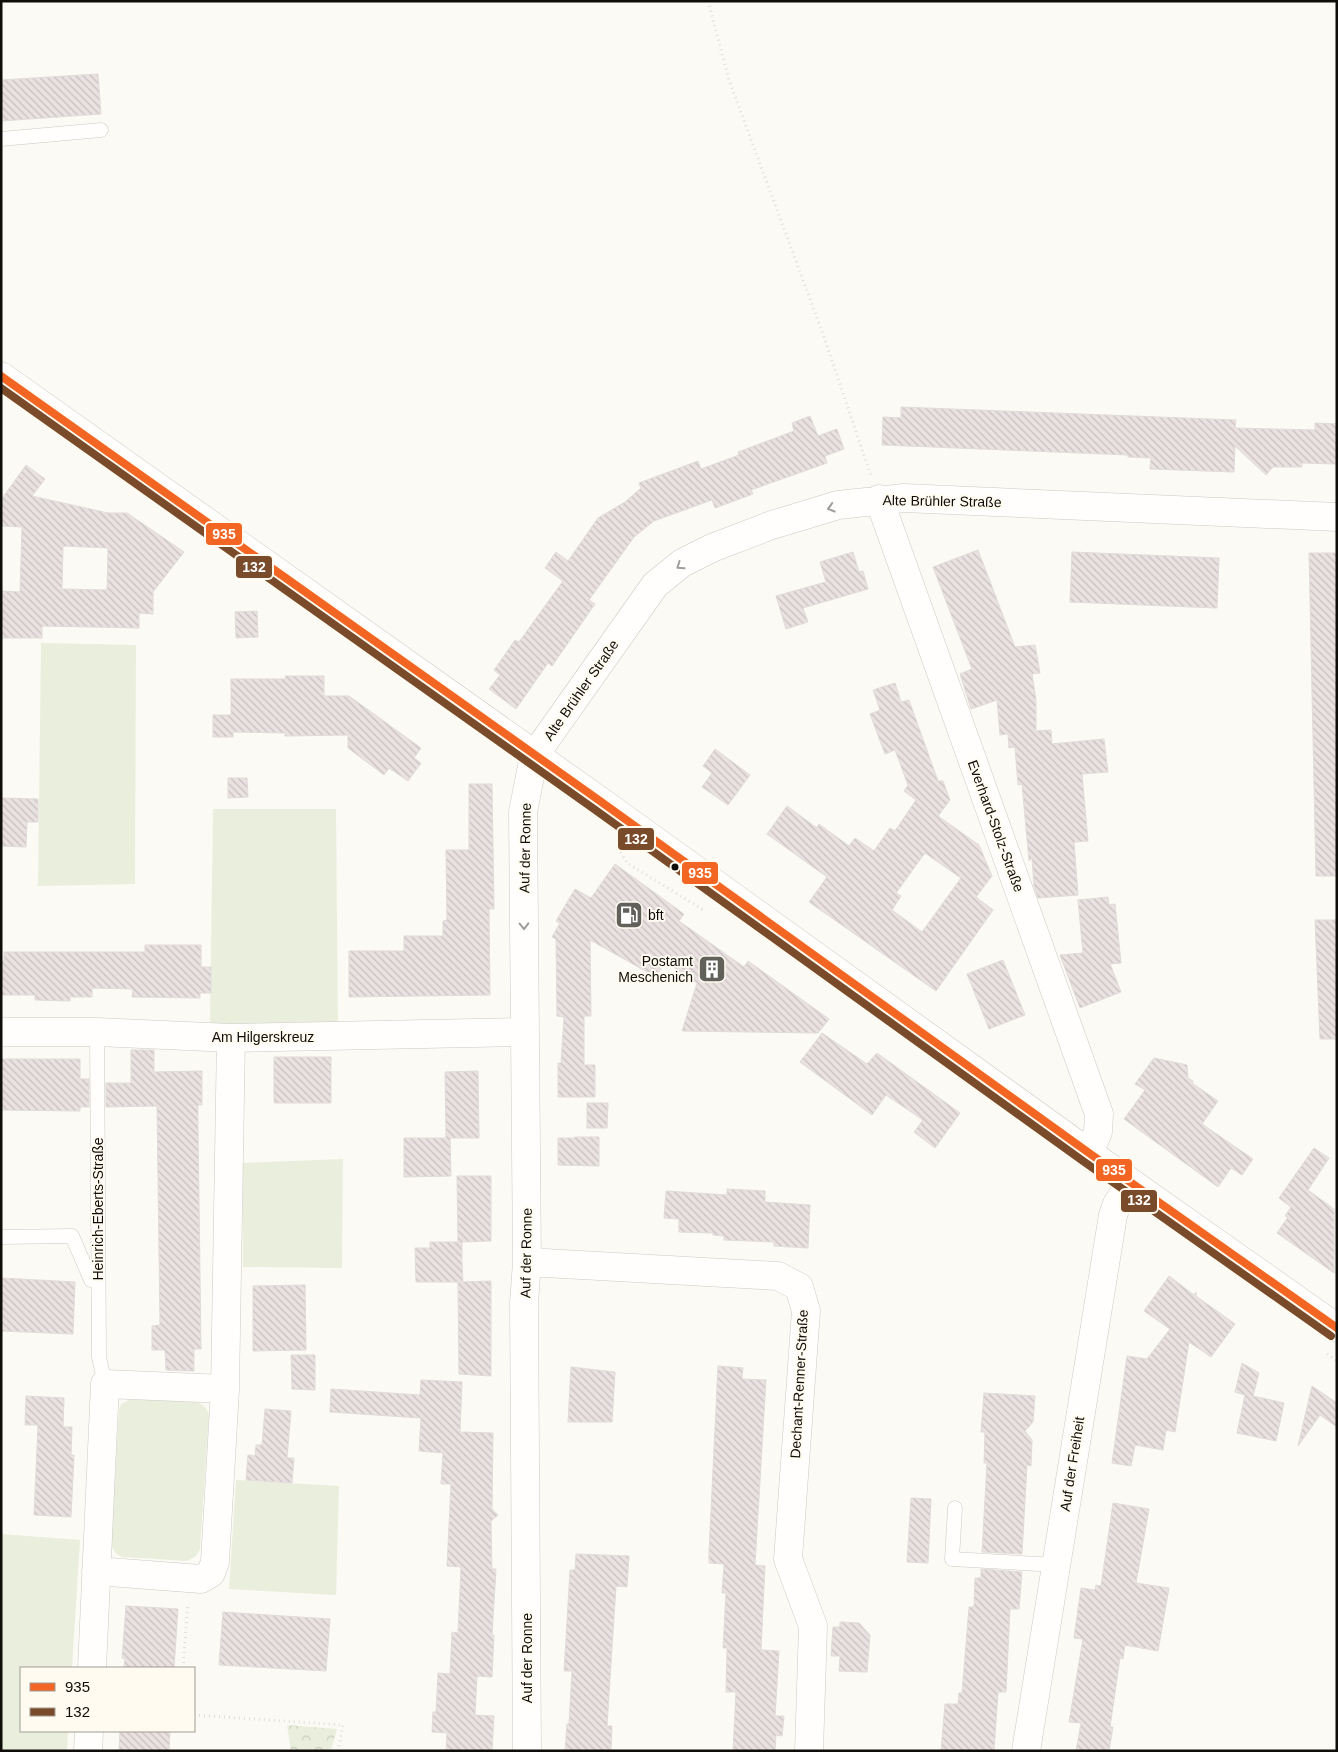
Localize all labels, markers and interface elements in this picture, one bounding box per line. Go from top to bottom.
street label: Alte Brühler Straße [882,492,1002,510]
one-way arrow [827,502,835,512]
line badge: 935 [205,522,243,546]
text: 935 [212,526,236,542]
line badge: 132 [235,555,273,579]
text: 132 [242,559,266,575]
one-way arrow [676,560,685,569]
street label: Alte Brühler Straße [540,636,622,743]
street label: Everhard-Stolz-Straße [965,758,1027,894]
street label: Auf der Ronne [516,803,534,893]
line badge: 132 [617,827,655,851]
text: 132 [624,831,648,847]
line badge: 935 [681,861,719,885]
unlabelled marker [670,862,680,872]
text: 935 [688,865,712,881]
fuel station icon: bft [614,900,644,930]
place label: bft [648,907,664,923]
one-way arrow [519,922,529,930]
place label: Postamt Meschenich [618,953,693,985]
building icon: Postamt Meschenich [697,954,727,984]
street label: Am Hilgerskreuz [212,1029,314,1045]
street label: Heinrich-Eberts-Straße [90,1137,106,1281]
line badge: 935 [1095,1158,1133,1182]
text: 935 [1102,1162,1126,1178]
line badge: 132 [1120,1189,1158,1213]
text: 132 [1127,1192,1151,1208]
street label: Auf der Ronne [517,1208,535,1298]
street label: Dechant-Renner-Straße [787,1309,811,1459]
street label: Auf der Freiheit [1057,1415,1087,1513]
street label: Auf der Ronne [519,1613,535,1703]
legend [20,1667,195,1732]
text: 935 [65,1678,90,1695]
text: 132 [65,1703,90,1720]

